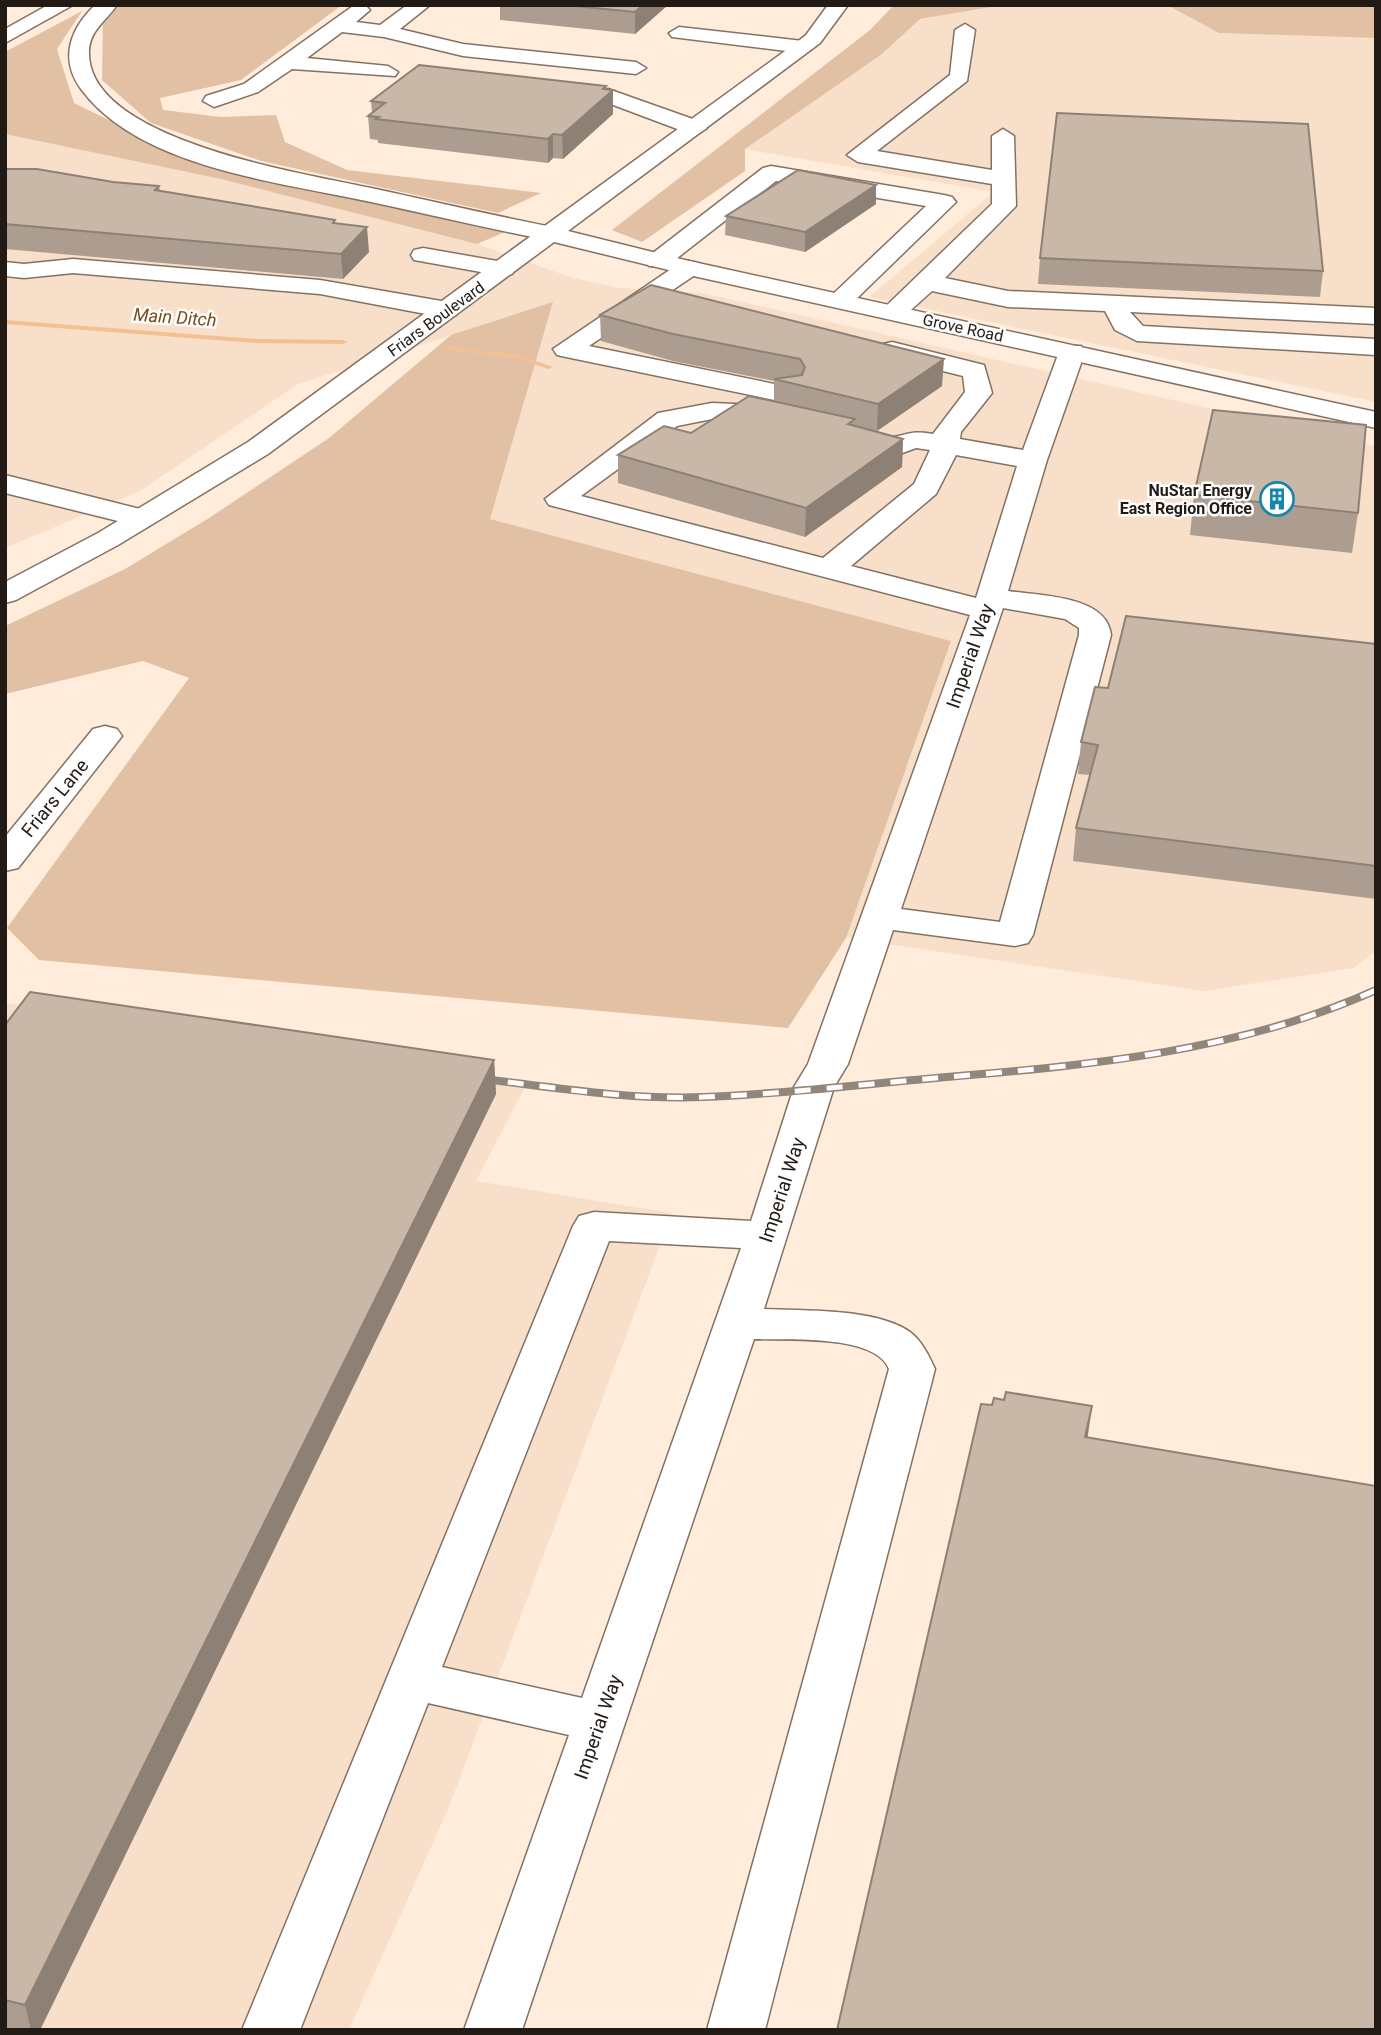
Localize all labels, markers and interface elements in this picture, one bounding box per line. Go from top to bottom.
street label: Friars Boulevard [384,277,488,361]
water label: Main Ditch [133,304,217,330]
street label: Grove Road [921,310,1005,346]
building icon: NuStar Energy East Region Office [1258,480,1296,518]
place label: NuStar Energy East Region Office [1120,481,1253,518]
street label: Imperial Way [941,601,999,711]
street label: Friars Lane [17,754,93,842]
street label: Imperial Way [754,1135,810,1245]
street label: Imperial Way [569,1672,627,1782]

